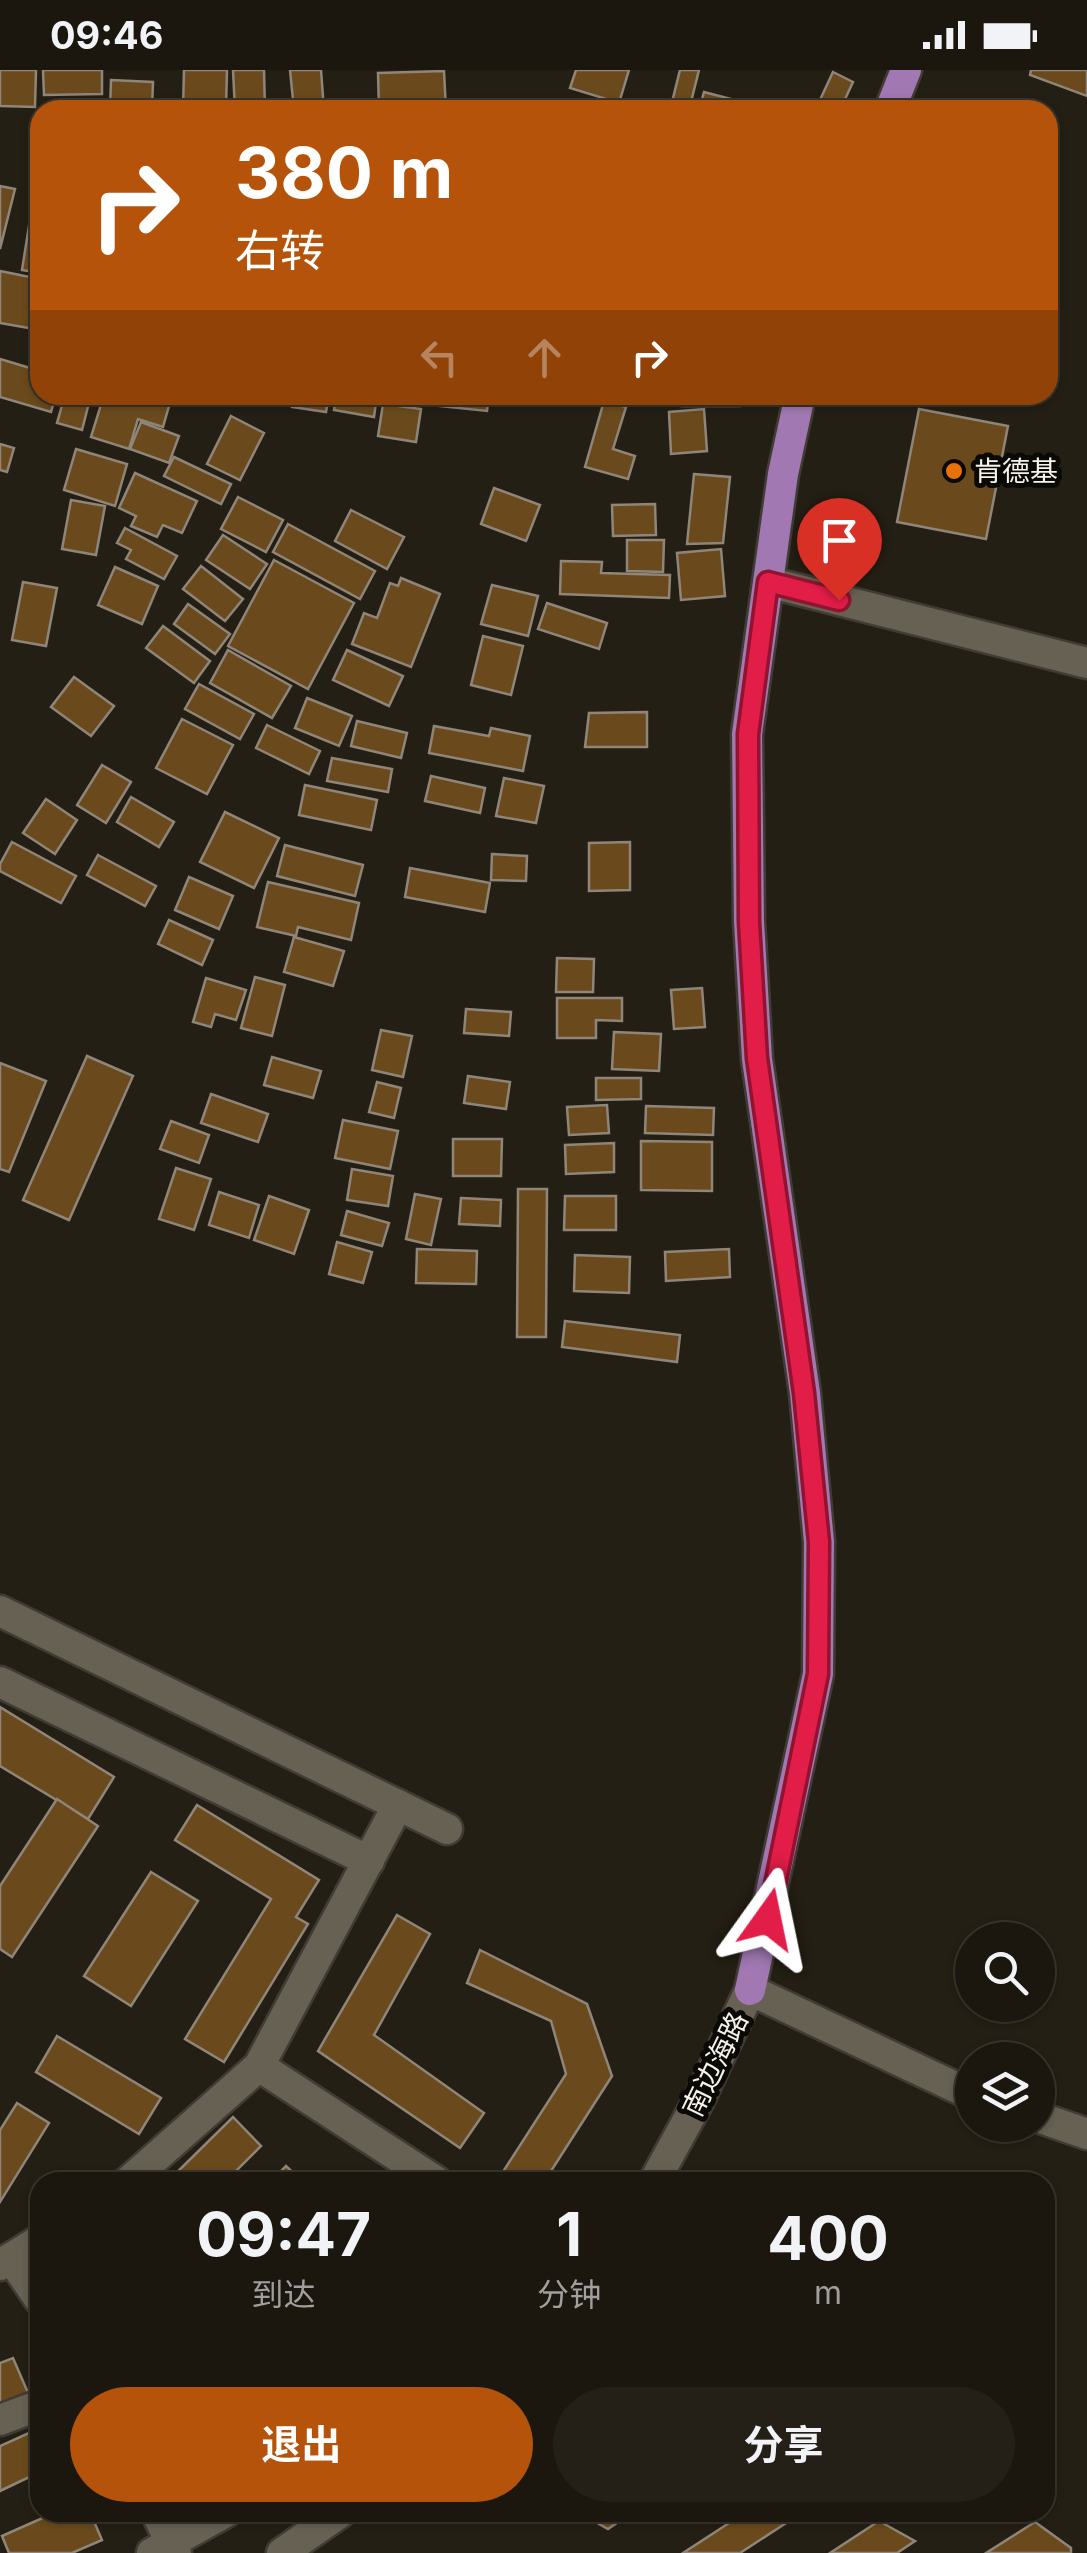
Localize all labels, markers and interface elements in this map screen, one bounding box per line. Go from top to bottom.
text: 09:46 [50,12,163,58]
text: 380 m [235,130,453,215]
icon: right [70,140,200,270]
text: 右转 [235,223,325,278]
icon: left [412,330,467,385]
icon: ahead [517,330,572,385]
icon: right [622,330,677,385]
place label: 肯德基 [974,454,1058,488]
marker: 肯德基 [943,460,965,482]
pin [797,498,882,601]
icon: arrive [812,513,867,568]
position arrow [716,1867,820,1971]
map controls [955,1922,1055,2142]
button: search [955,1922,1055,2022]
street label: 南边海路 [675,2006,755,2122]
button: layers [955,2042,1055,2142]
text: 09:47 [196,2198,371,2270]
text: 1 [556,2198,582,2270]
text: 400 [767,2202,889,2274]
text: m [814,2273,842,2312]
text: 到达 [252,2275,316,2314]
text: 分钟 [537,2275,601,2314]
button: 退出 [70,2387,533,2502]
button: 分享 [553,2387,1015,2502]

